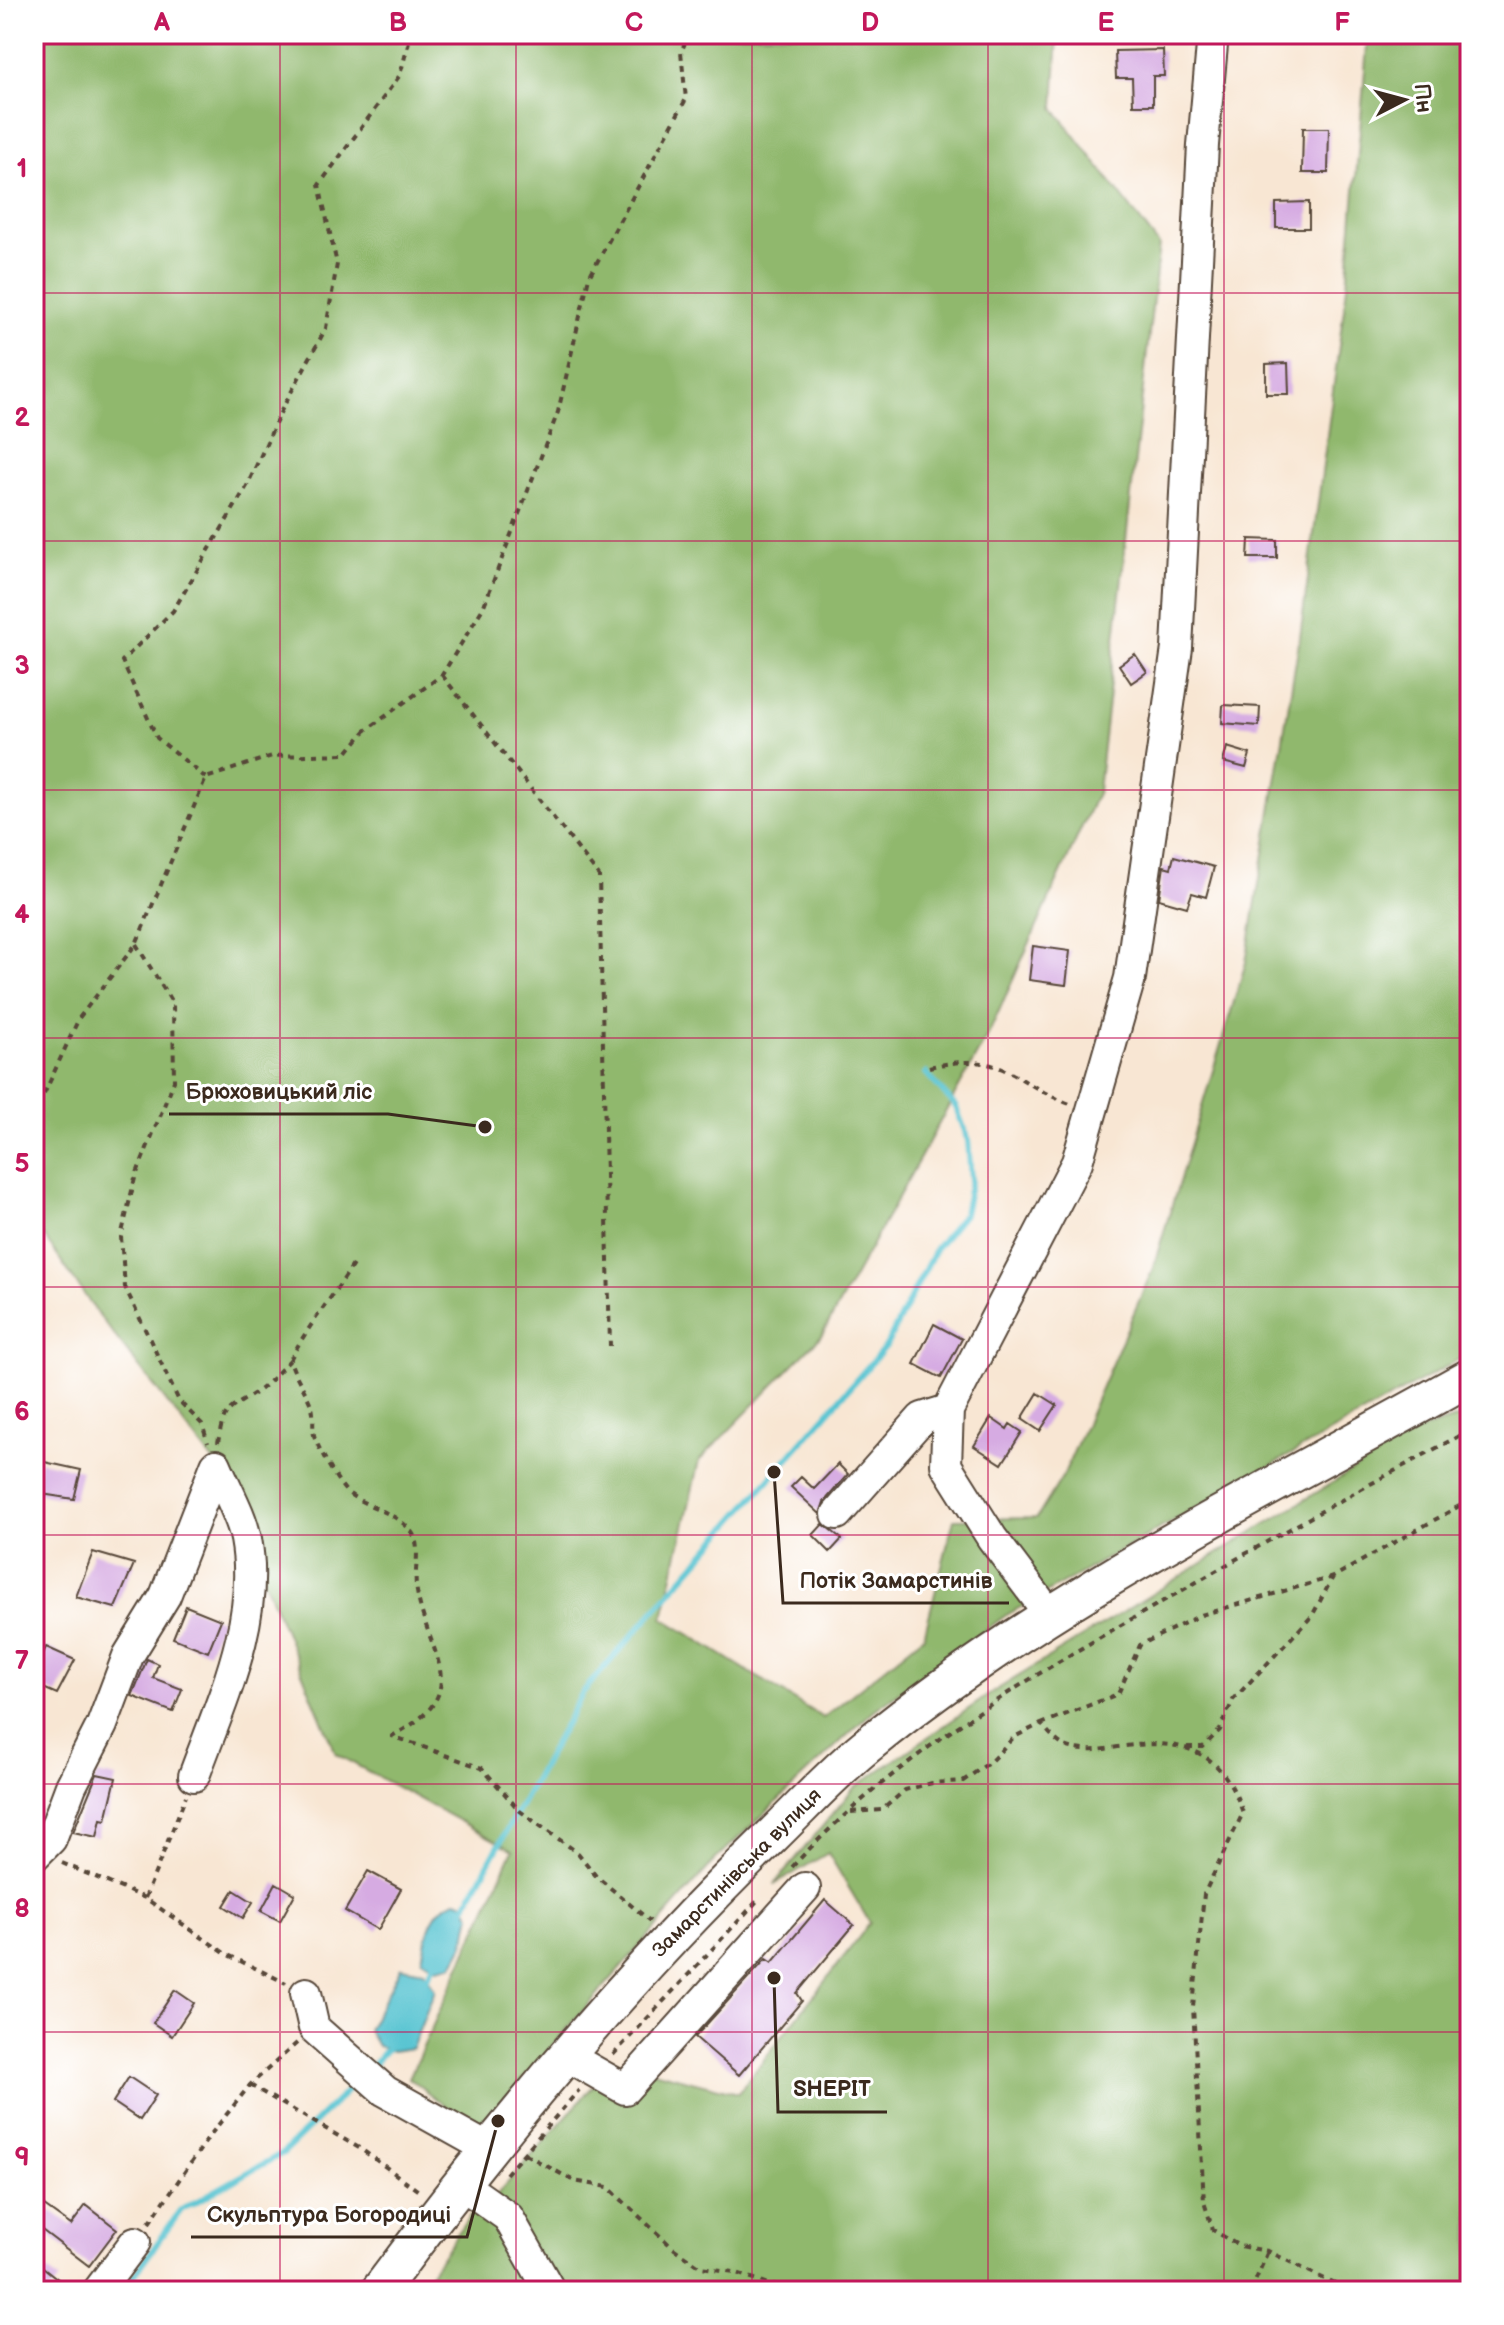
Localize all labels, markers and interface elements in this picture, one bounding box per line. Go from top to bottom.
text: A [153,8,170,39]
text: B [389,8,407,39]
text: C [625,8,643,39]
text: D [861,8,879,39]
text: E [1098,8,1115,39]
text: F [1334,8,1350,39]
north arrow [1364,60,1444,140]
text: Пн [1407,82,1437,114]
text: 1 [17,154,27,185]
text: 2 [14,403,30,434]
text: 3 [14,651,30,682]
text: 4 [14,900,30,931]
callout: Брюховицький ліс [169,1068,388,1114]
text: Брюховицький ліс [186,1079,372,1106]
text: 5 [14,1149,30,1180]
text: 6 [14,1397,30,1428]
callout: Потік Замарстинів [783,1557,1009,1603]
text: Потік Замарстинів [799,1568,993,1595]
text: 7 [15,1646,29,1677]
street label: Замарстинівська вулиця [648,1784,826,1962]
text: 8 [14,1894,30,1925]
callout: SHEPIT [778,2066,887,2112]
text: SHEPIT [793,2076,871,2103]
text: 9 [14,2143,30,2174]
callout: Скульптура Богородиці [191,2191,467,2237]
text: Скульптура Богородиці [207,2202,451,2229]

